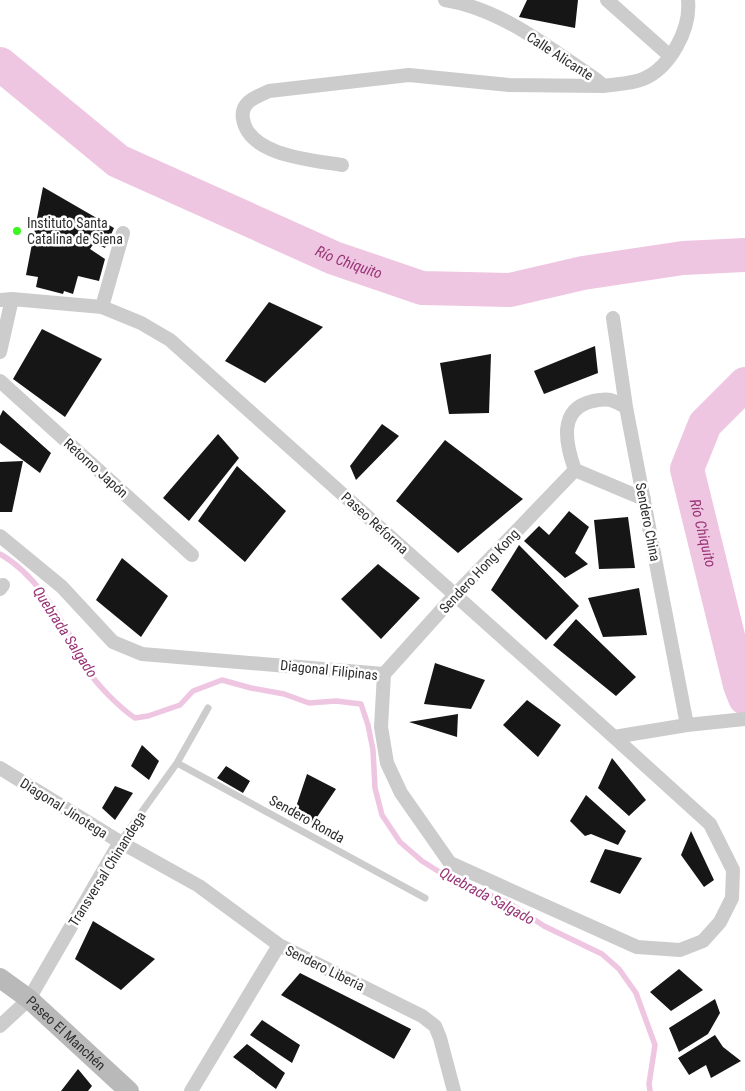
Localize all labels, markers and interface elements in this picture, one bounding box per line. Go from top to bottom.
street label: Calle Alicante [524,29,597,84]
place label: Instituto Santa Catalina de Siena [27,215,123,247]
marker: Instituto Santa Catalina de Siena [11,225,23,237]
water label: Río Chiquito [313,242,385,283]
street label: Retorno Japón [61,435,131,501]
street label: Sendero China [633,481,663,563]
street label: Paseo Reforma [338,489,412,557]
water label: Río Chiquito [686,497,720,569]
street label: Sendero Hong Kong [436,526,522,616]
water label: Quebrada Salgado [29,583,101,681]
street label: Diagonal Filipinas [279,657,379,683]
street label: Diagonal Jinotega [17,775,111,841]
street label: Sendero Ronda [267,792,347,846]
street label: Transversal Chinandega [65,809,149,929]
water label: Quebrada Salgado [436,863,538,929]
street label: Sendero Liberia [283,942,367,994]
street label: Paseo El Manchén [23,993,109,1073]

